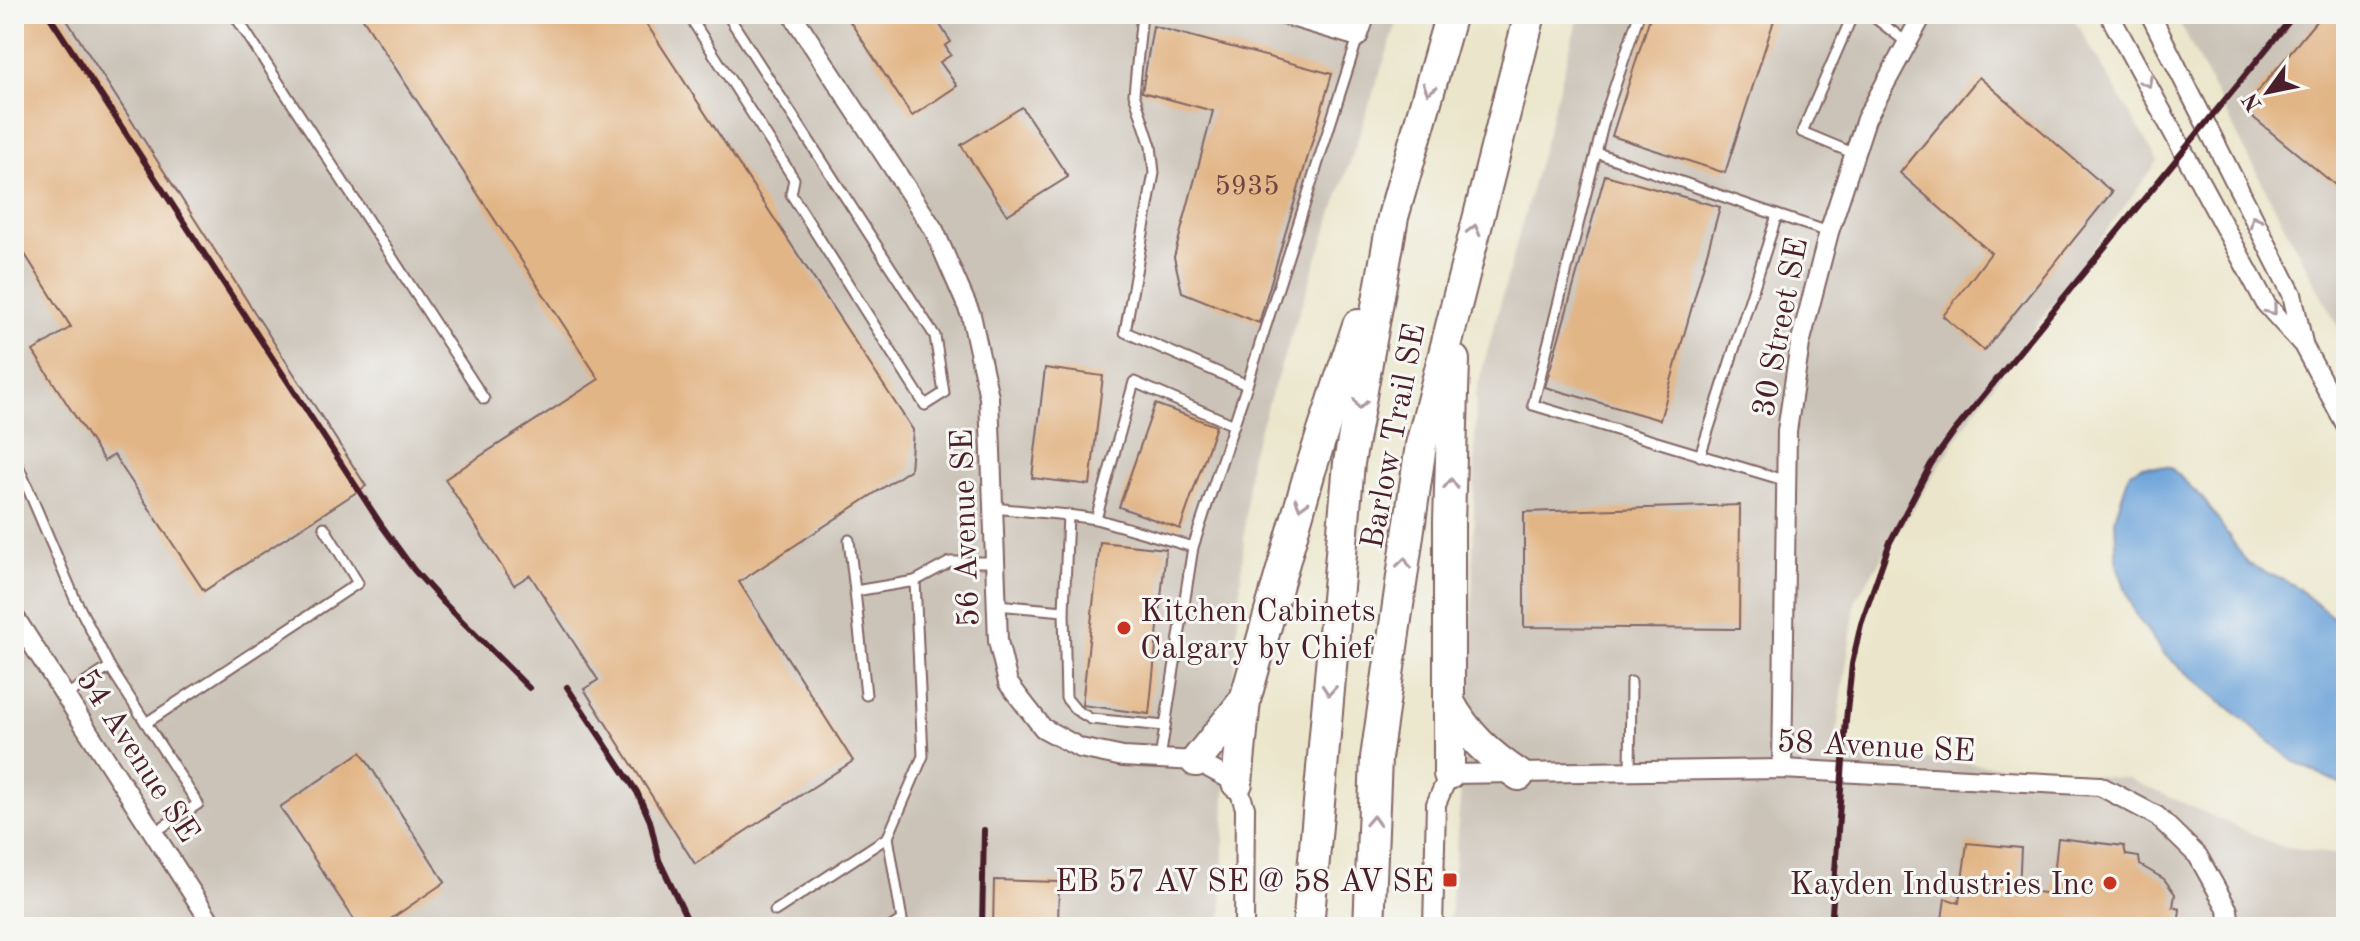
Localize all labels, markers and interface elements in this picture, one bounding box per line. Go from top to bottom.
north arrow [2228,52,2308,132]
one-way arrow [2137,74,2153,88]
one-way arrow [1422,81,1438,95]
text: N [2239,89,2267,115]
house number: 5935 [1215,173,1279,201]
one-way arrow [2250,215,2265,230]
one-way arrow [1464,224,1481,238]
street label: 30 Street SE [1749,235,1815,420]
one-way arrow [2263,301,2277,316]
street label: Barlow Trail SE [1357,321,1432,552]
one-way arrow [1352,397,1369,411]
street label: 56 Avenue SE [948,428,986,628]
one-way arrow [1442,477,1459,490]
one-way arrow [1294,497,1310,511]
one-way arrow [1395,556,1412,570]
place label: Kitchen Cabinets Calgary by Chief [1140,597,1376,666]
marker: Kitchen Cabinets Calgary by Chief [1115,619,1133,637]
street label: 54 Avenue SE [69,665,204,849]
one-way arrow [1321,684,1338,697]
street label: 58 Avenue SE [1776,727,1976,769]
one-way arrow [1365,814,1382,827]
place label: EB 57 AV SE @ 58 AV SE [1055,867,1434,899]
place label: Kayden Industries Inc [1789,870,2094,902]
marker: EB 57 AV SE @ 58 AV SE [1441,871,1459,889]
marker: Kayden Industries Inc [2101,874,2119,892]

